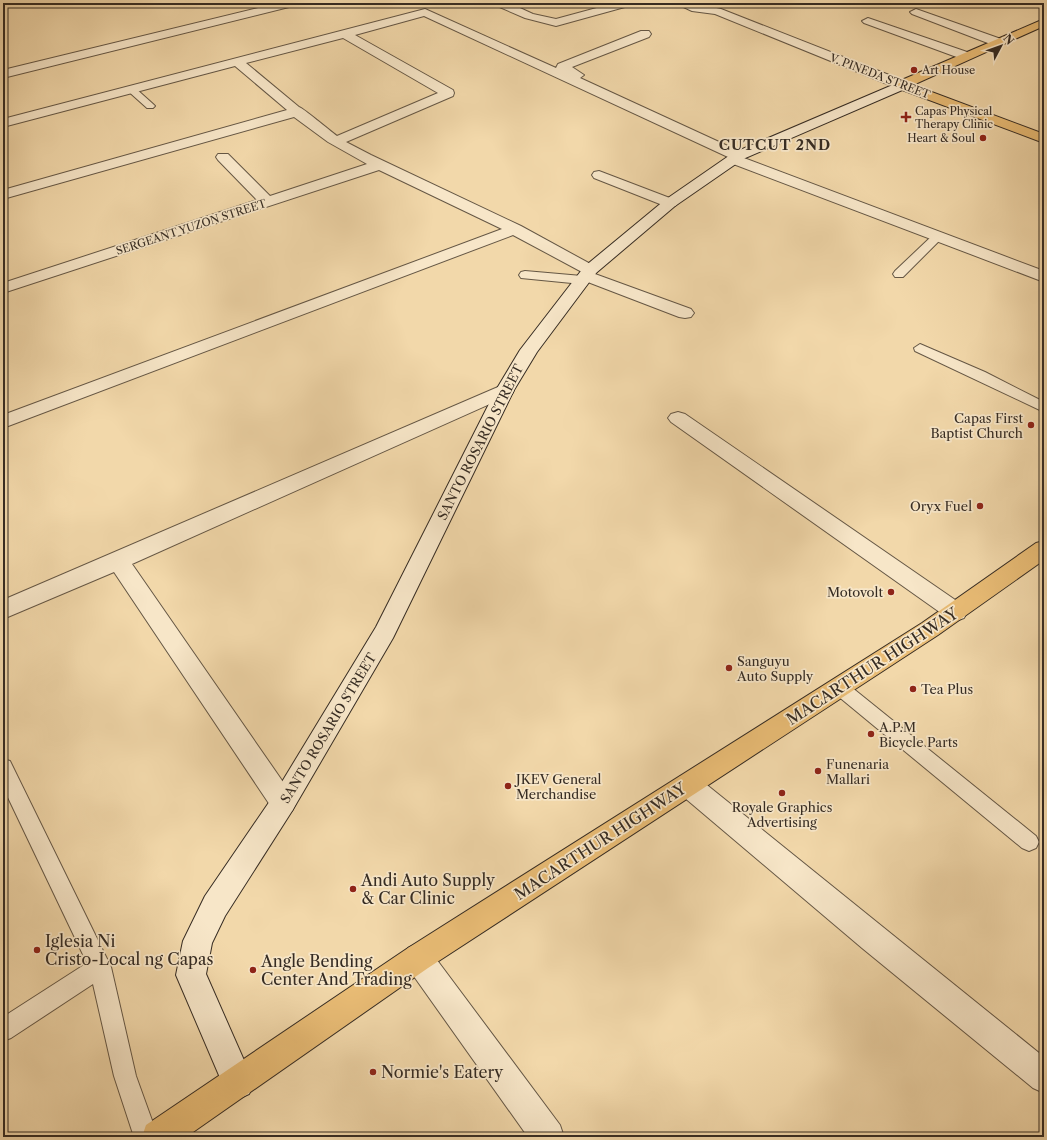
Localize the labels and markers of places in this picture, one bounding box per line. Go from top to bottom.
place label: Art House [921,63,975,77]
marker: Art House [909,65,919,75]
place label: Capas Physical Therapy Clinic [915,104,993,131]
marker: Capas Physical Therapy Clinic [900,111,912,123]
place label: Heart & Soul [907,131,976,145]
marker: Heart & Soul [978,133,988,143]
place label: Capas First Baptist Church [930,410,1023,441]
marker: Capas First Baptist Church [1026,420,1036,430]
place label: Oryx Fuel [910,498,972,514]
marker: Oryx Fuel [975,501,985,511]
place label: Motovolt [827,584,883,600]
marker: Motovolt [886,587,896,597]
place label: Sanguyu Auto Supply [736,653,814,684]
marker: Sanguyu Auto Supply [724,663,734,673]
place label: Tea Plus [921,681,973,697]
marker: Tea Plus [908,684,918,694]
place label: A.P.M Bicycle Parts [878,719,958,750]
marker: A.P.M Bicycle Parts [866,729,876,739]
place label: Funenaria Mallari [826,756,889,787]
marker: Funenaria Mallari [813,766,823,776]
place label: JKEV General Merchandise [514,771,602,802]
marker: JKEV General Merchandise [503,781,513,791]
marker: Royale Graphics Advertising [777,788,787,798]
place label: Royale Graphics Advertising [732,799,833,830]
place label: Andi Auto Supply & Car Clinic [360,870,496,908]
marker: Andi Auto Supply & Car Clinic [348,884,358,894]
place label: Iglesia Ni Cristo-Local ng Capas [45,931,213,969]
marker: Iglesia Ni Cristo-Local ng Capas [32,945,42,955]
place label: Angle Bending Center And Trading [260,951,412,989]
marker: Angle Bending Center And Trading [248,965,258,975]
place label: Normie's Eatery [381,1062,504,1082]
marker: Normie's Eatery [368,1067,378,1077]

